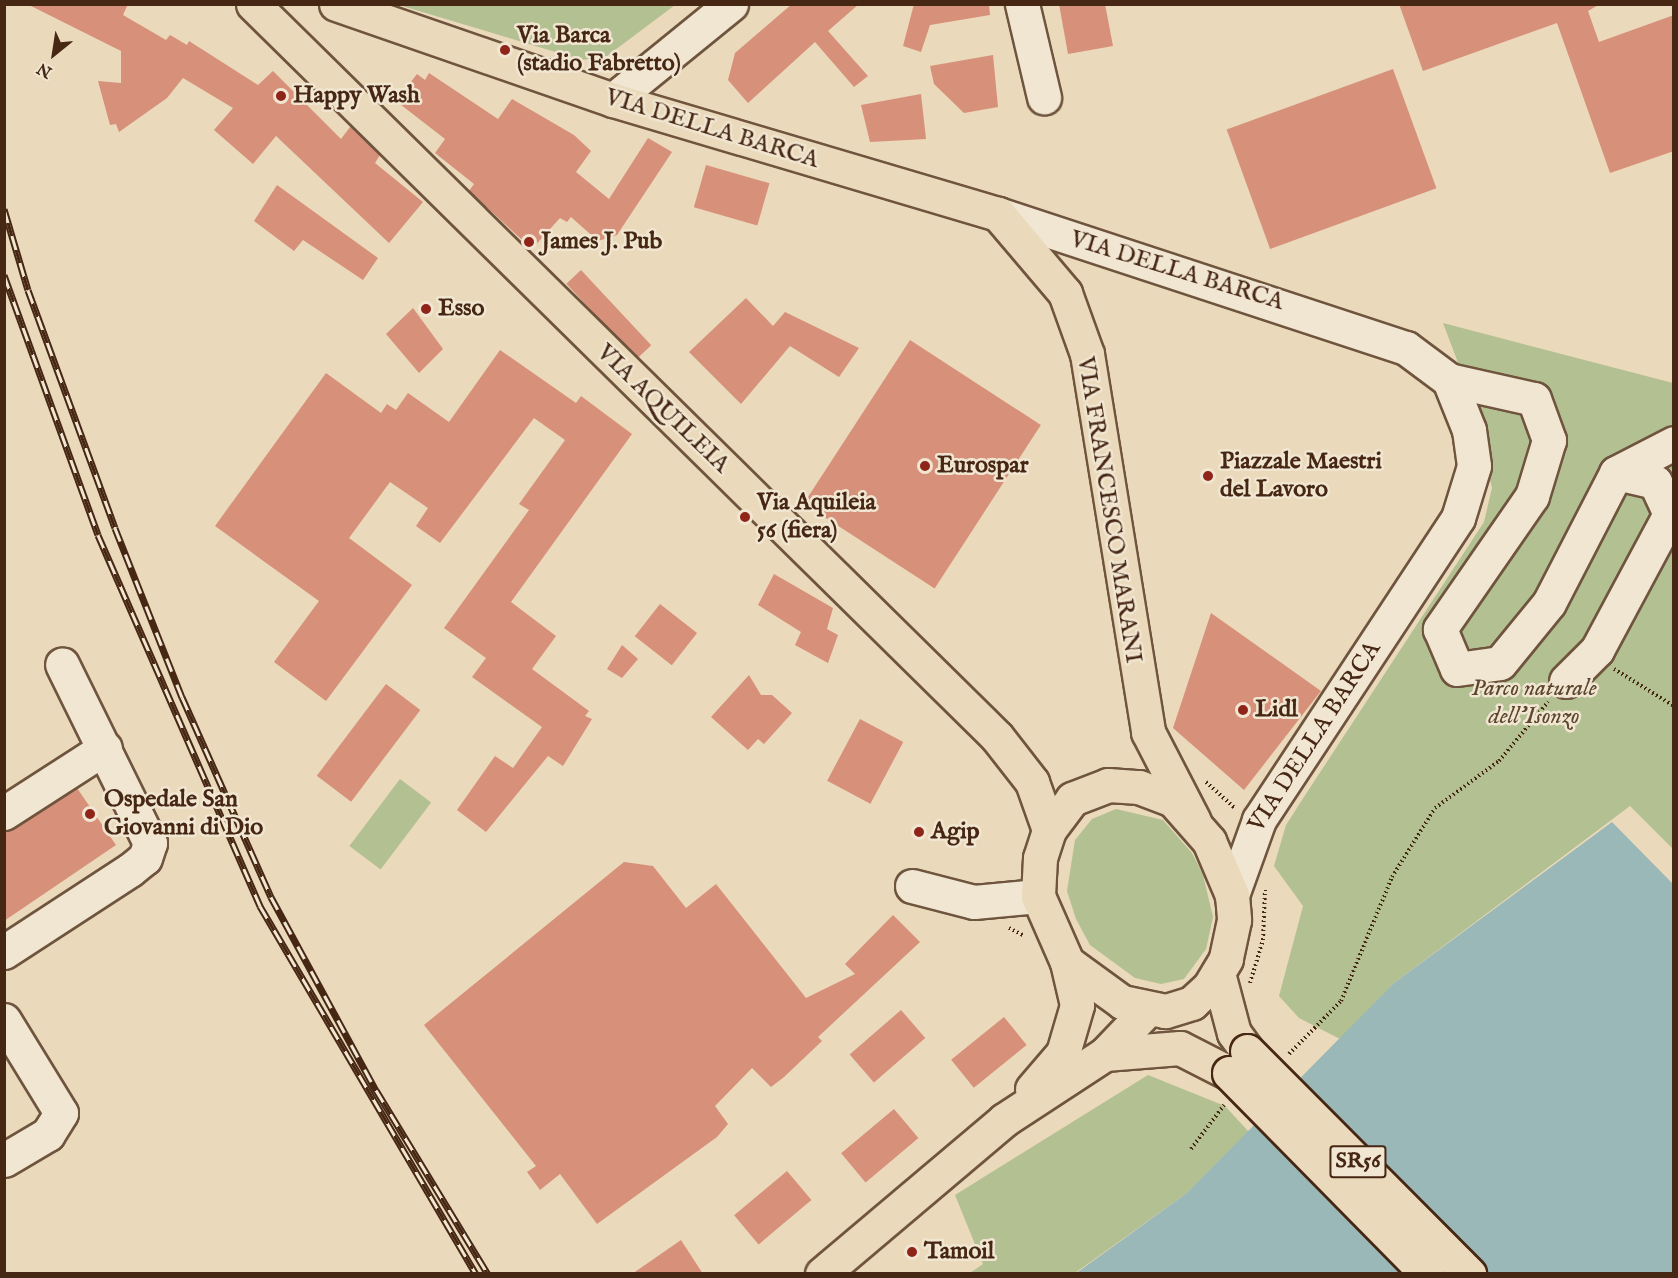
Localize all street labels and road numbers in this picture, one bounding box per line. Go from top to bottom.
street label: VIA DELLA BARCA [602,83,822,175]
street label: VIA DELLA BARCA [1067,225,1287,317]
street label: VIA AQUILEIA [591,338,735,480]
street label: VIA FRANCESCO MARANI [1071,355,1147,665]
street label: VIA DELLA BARCA [1243,636,1387,838]
road number: SR56 [1328,1143,1388,1181]

